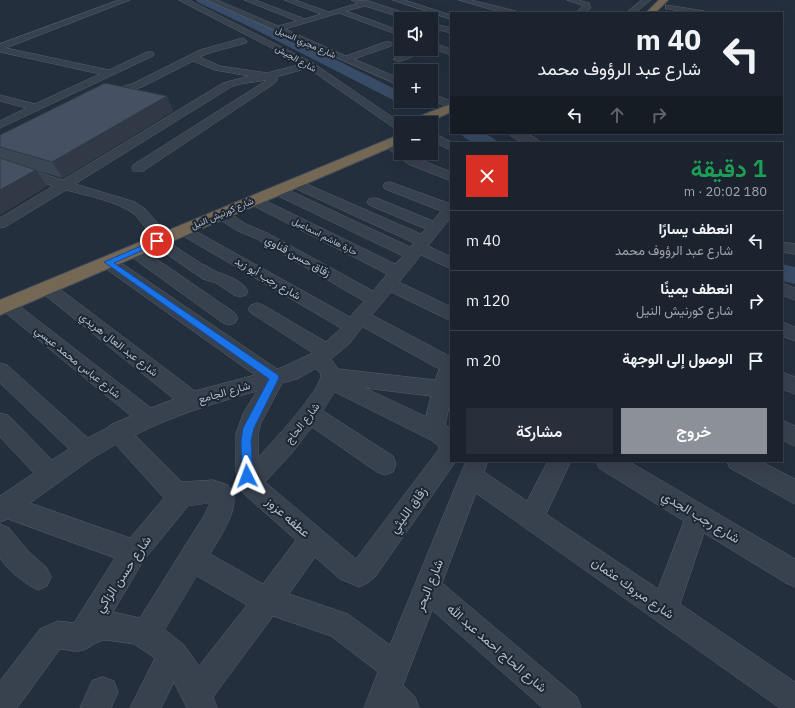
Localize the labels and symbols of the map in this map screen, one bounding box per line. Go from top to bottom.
street label: شارع مجري السيل [273,24,338,62]
street label: شارع الجيش [273,42,319,75]
street label: شارع كورنيش النيل [189,195,255,232]
street label: حارة هاشم اسماعيل [290,215,359,258]
pin [140,224,174,258]
street label: زقاق حسن قناوي [261,232,333,282]
street label: شارع رجب أبو زيد [232,253,304,304]
street label: شارع عبد العال هريدي [75,309,161,382]
street label: شارع عباس محمد عيسي [30,323,124,404]
street label: شارع الجامع [196,378,252,407]
street label: شارع الحاج [282,399,323,447]
position arrow [226,455,268,497]
street label: زقاق الليثي [385,483,432,538]
street label: شارع رجب الجدي [658,487,743,549]
street label: عطفه عزوز [261,492,314,541]
street label: شارع حسن الزاكي [91,532,157,617]
street label: شارع مبروك عثمان [588,553,678,624]
street label: شارع البحر [411,557,448,615]
street label: شارع الحاج احمد عبد الله [443,600,550,697]

